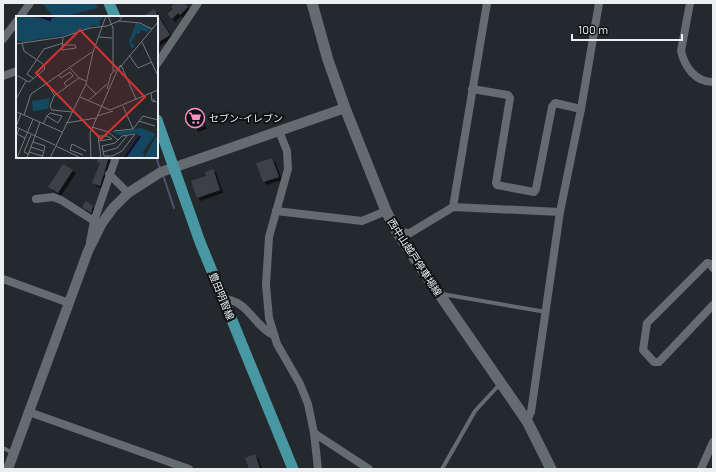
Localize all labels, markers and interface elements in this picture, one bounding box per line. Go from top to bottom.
inset map [16,16,158,158]
scale bar [572,16,682,42]
text: 100 m [578,22,608,36]
supermarket icon: セブン-イレブン [184,107,206,129]
place label: セブン-イレブン [209,112,283,124]
street label: 西中山越戸停車場線 [385,216,445,298]
street label: 豊田明智線 [207,271,237,321]

